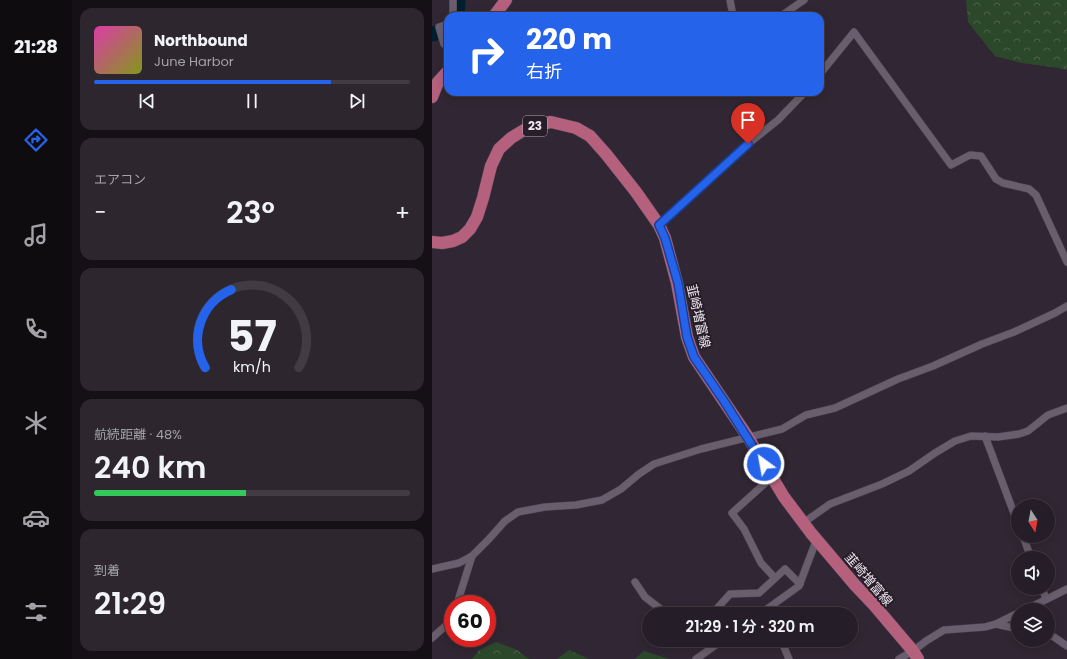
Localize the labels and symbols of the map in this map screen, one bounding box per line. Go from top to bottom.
pin [731,103,765,144]
road number: 23 [523,116,547,136]
street label: 韮崎増富線 [682,282,715,350]
position arrow [743,443,785,485]
north arrow [1011,499,1055,543]
street label: 韮崎増富線 [840,549,897,610]
speed limit sign: 60 [444,595,496,647]

